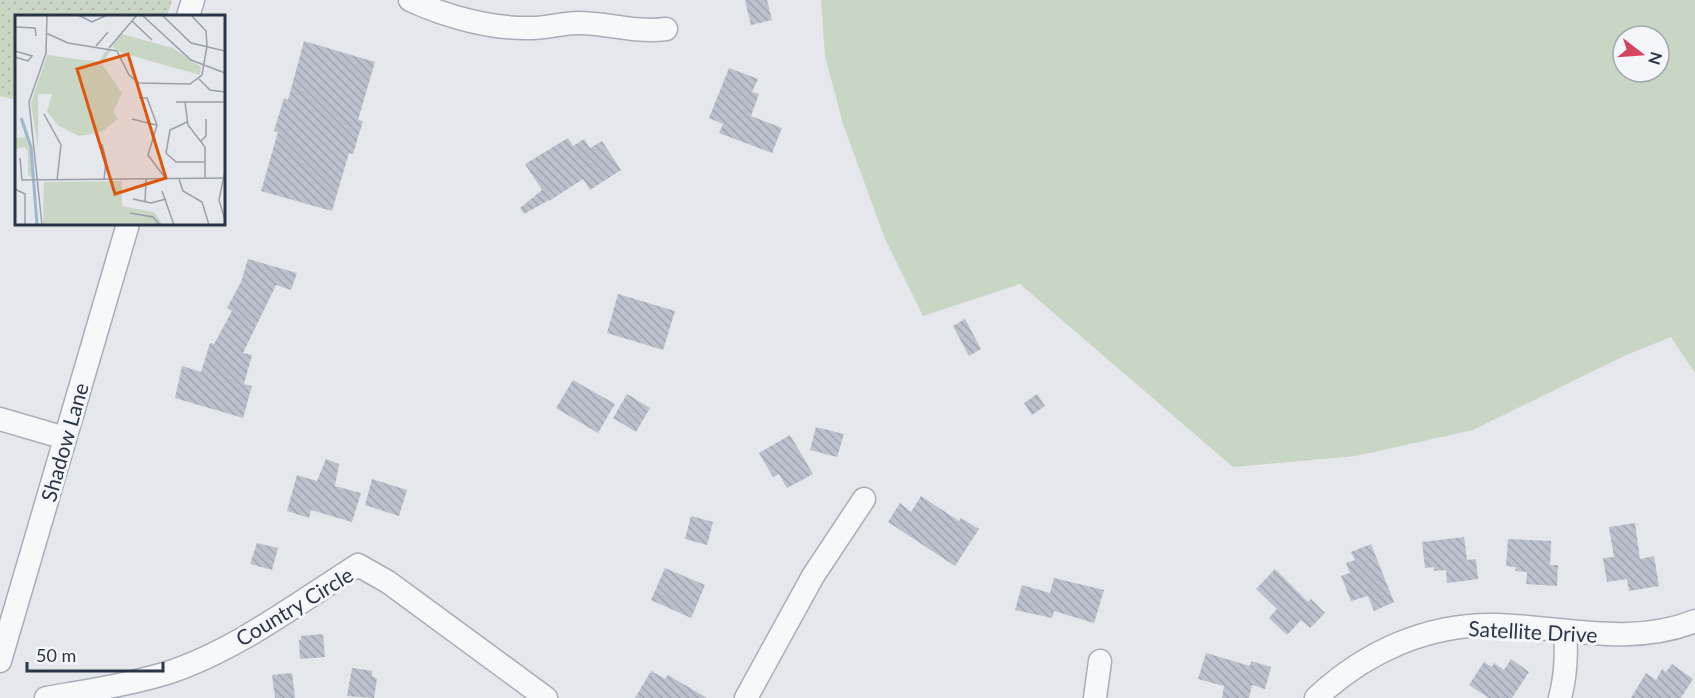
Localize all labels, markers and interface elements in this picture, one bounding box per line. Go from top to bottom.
inset map [15,15,225,225]
north arrow [1611,24,1671,84]
text: N [1645,50,1667,67]
street label: Shadow Lane [35,380,93,504]
street label: Country Circle [231,561,357,651]
street label: Satellite Drive [1468,615,1598,647]
scale bar [27,635,164,673]
text: 50 m [36,644,76,666]

